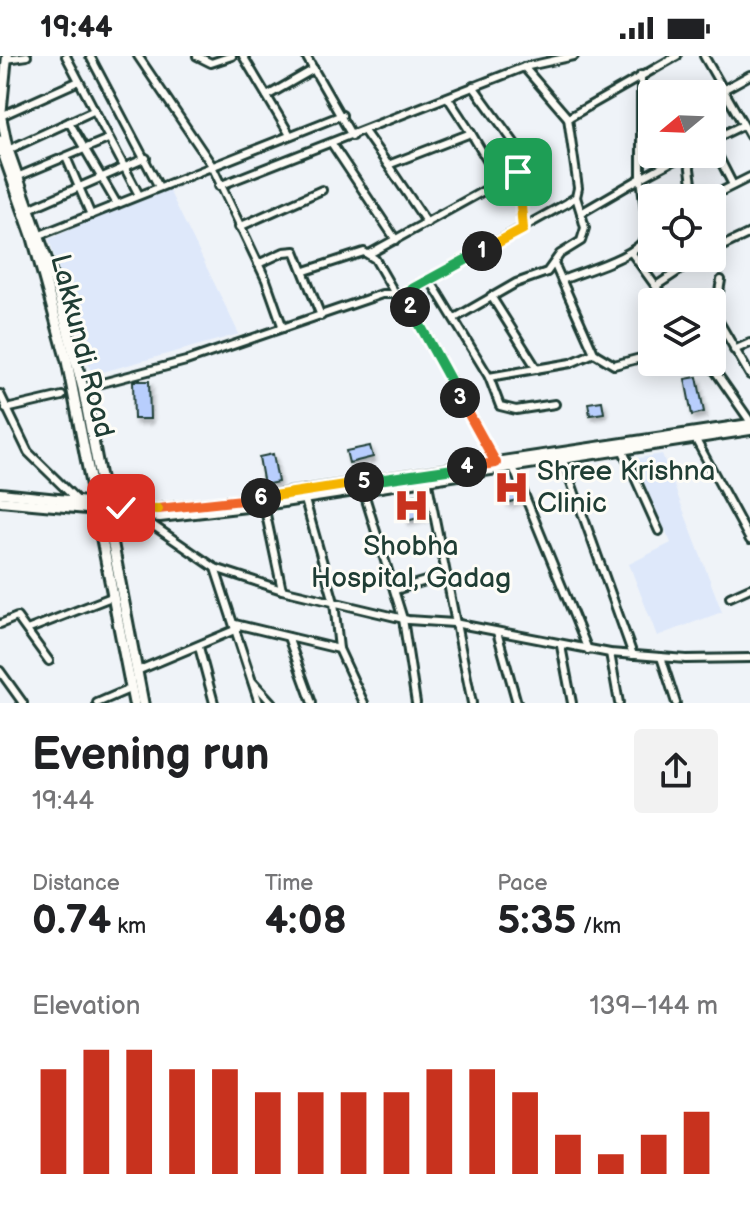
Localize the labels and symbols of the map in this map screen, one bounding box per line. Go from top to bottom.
north arrow [638,80,726,168]
pin [484,138,552,206]
pin: 1 [462,231,502,271]
street label: Lakkundi Road [43,251,121,441]
pin: 2 [390,287,430,327]
pin: 3 [440,378,480,418]
pin: 4 [447,447,487,487]
place label: Shree Krishna Clinic [537,455,715,520]
pin: 5 [344,462,384,502]
hospital icon: Shree Krishna Clinic [492,468,530,506]
pin [87,474,155,542]
pin: 6 [241,478,281,518]
hospital icon: Shobha Hospital, Gadag [392,487,430,525]
place label: Shobha Hospital, Gadag [311,530,511,595]

